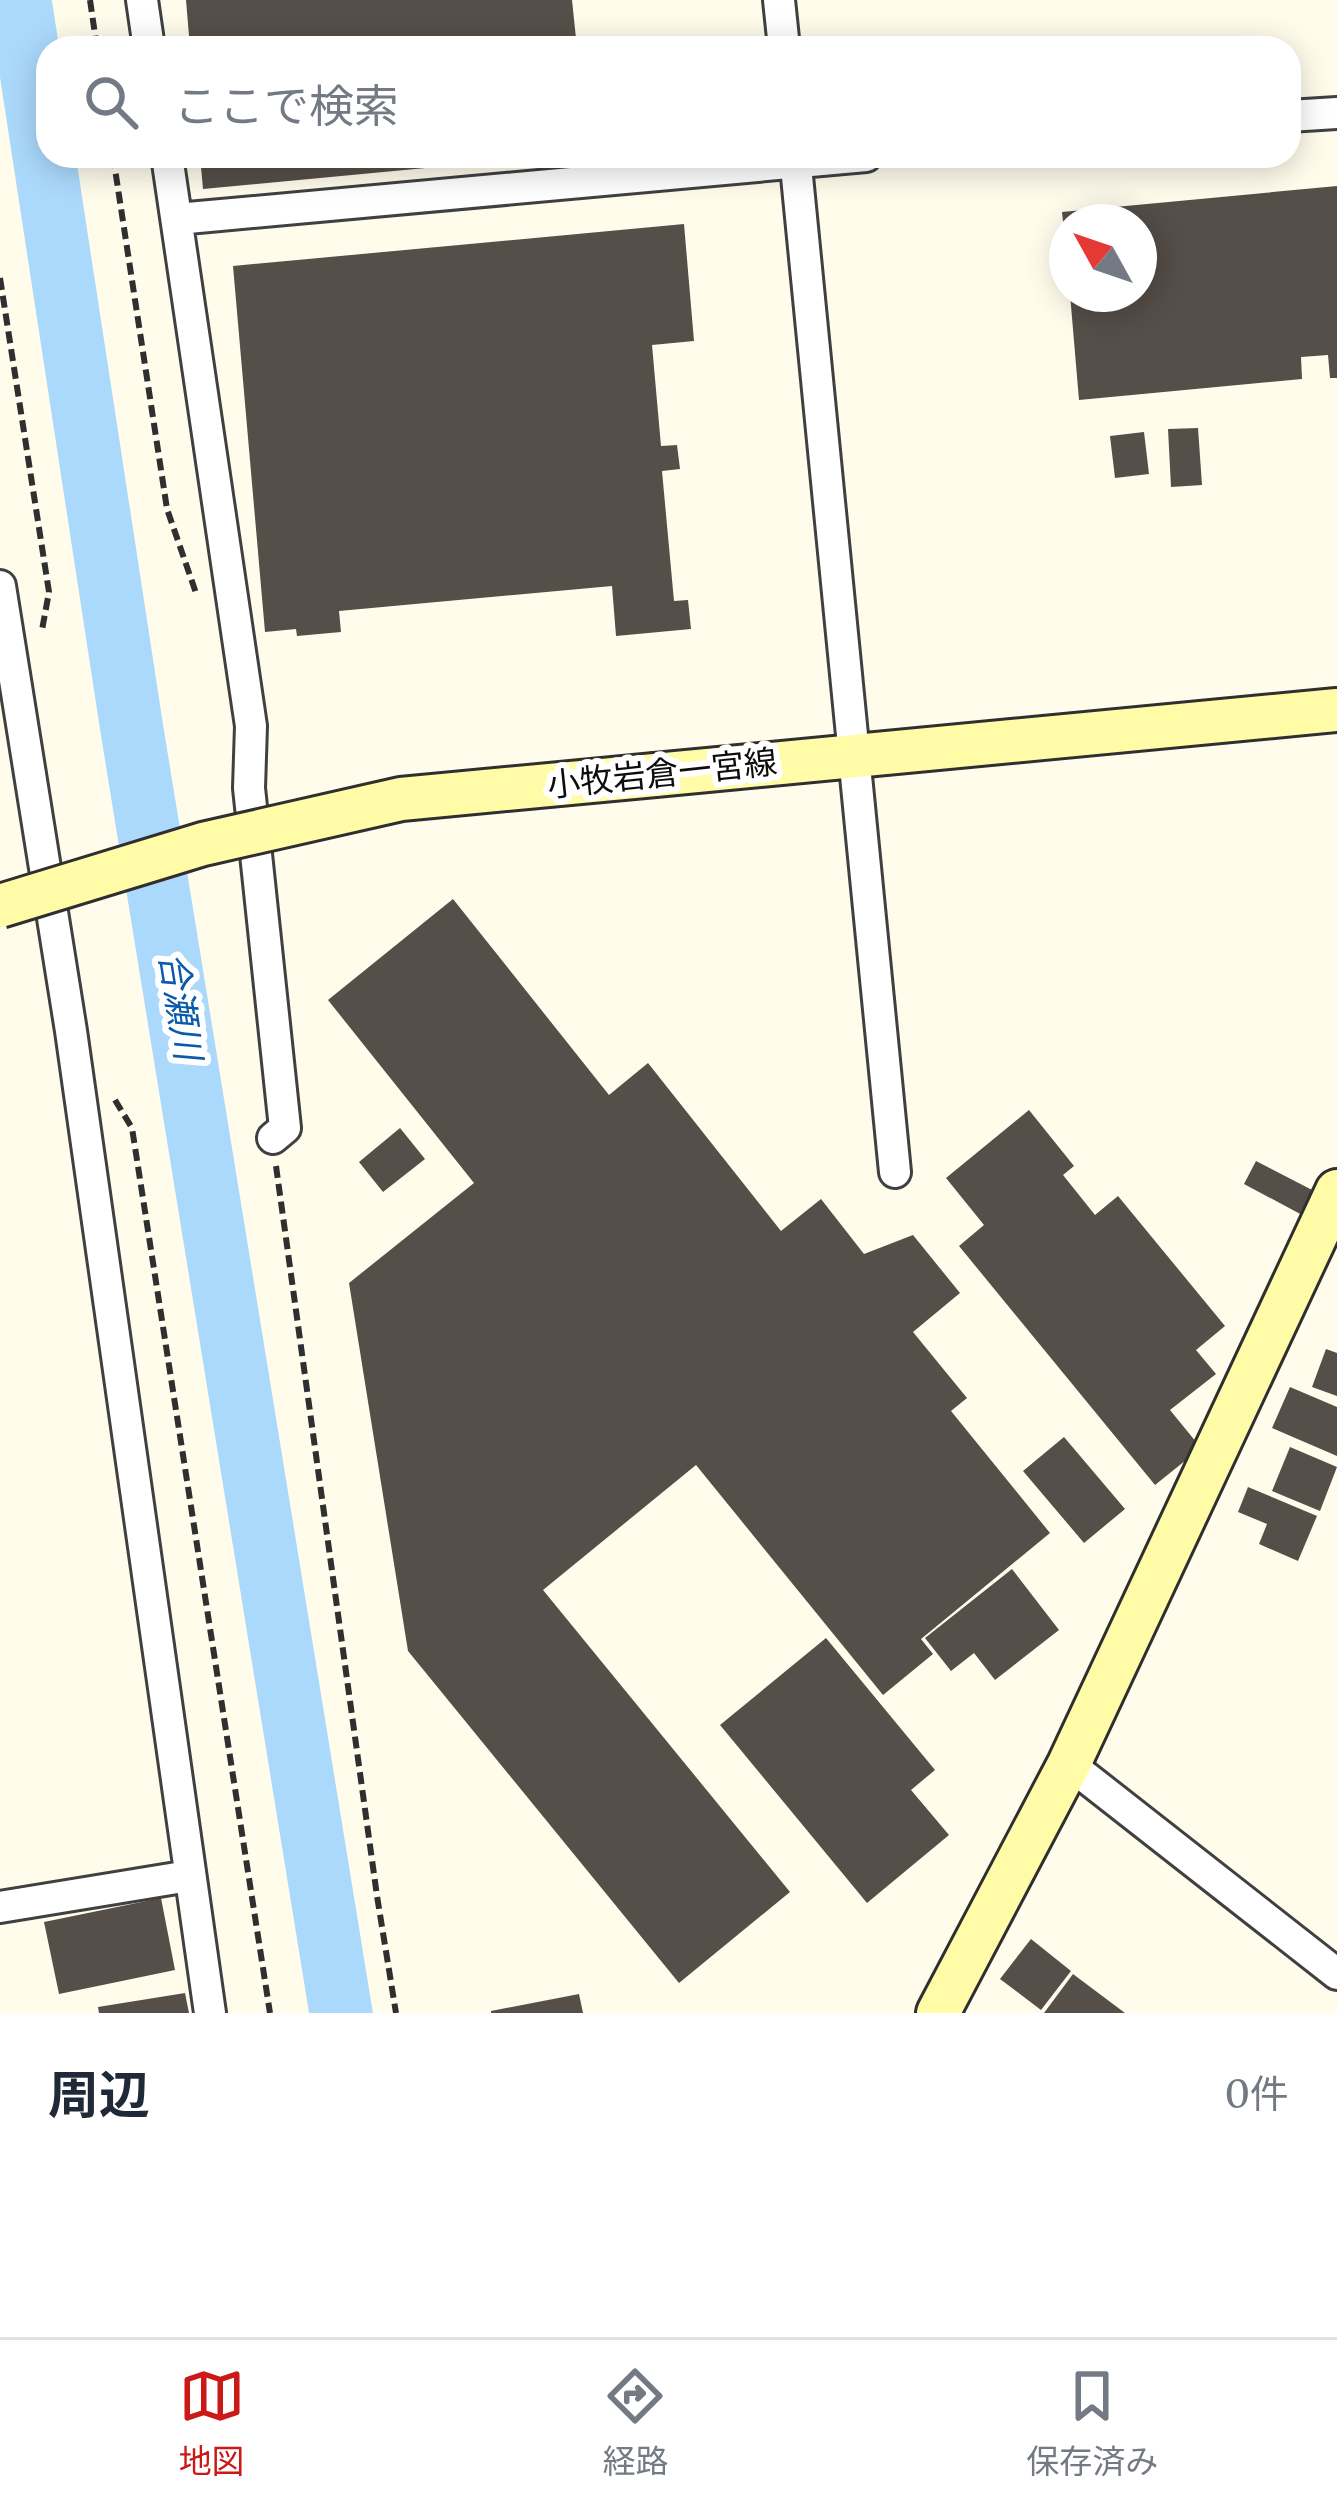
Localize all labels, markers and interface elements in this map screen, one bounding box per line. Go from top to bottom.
search box [36,36,1301,168]
icon: search [78,69,144,135]
text: ここで検索 [174,78,399,134]
north arrow [1049,204,1157,312]
street label: 小牧岩倉一宮線 [545,741,779,806]
water label: 合瀬川 [150,949,212,1067]
text: 周辺 [48,2063,150,2127]
text: 0件 [1225,2070,1289,2119]
tab: 地図 [179,2363,245,2483]
tab: 経路 [602,2363,668,2483]
tab: 保存済み [1026,2363,1158,2483]

